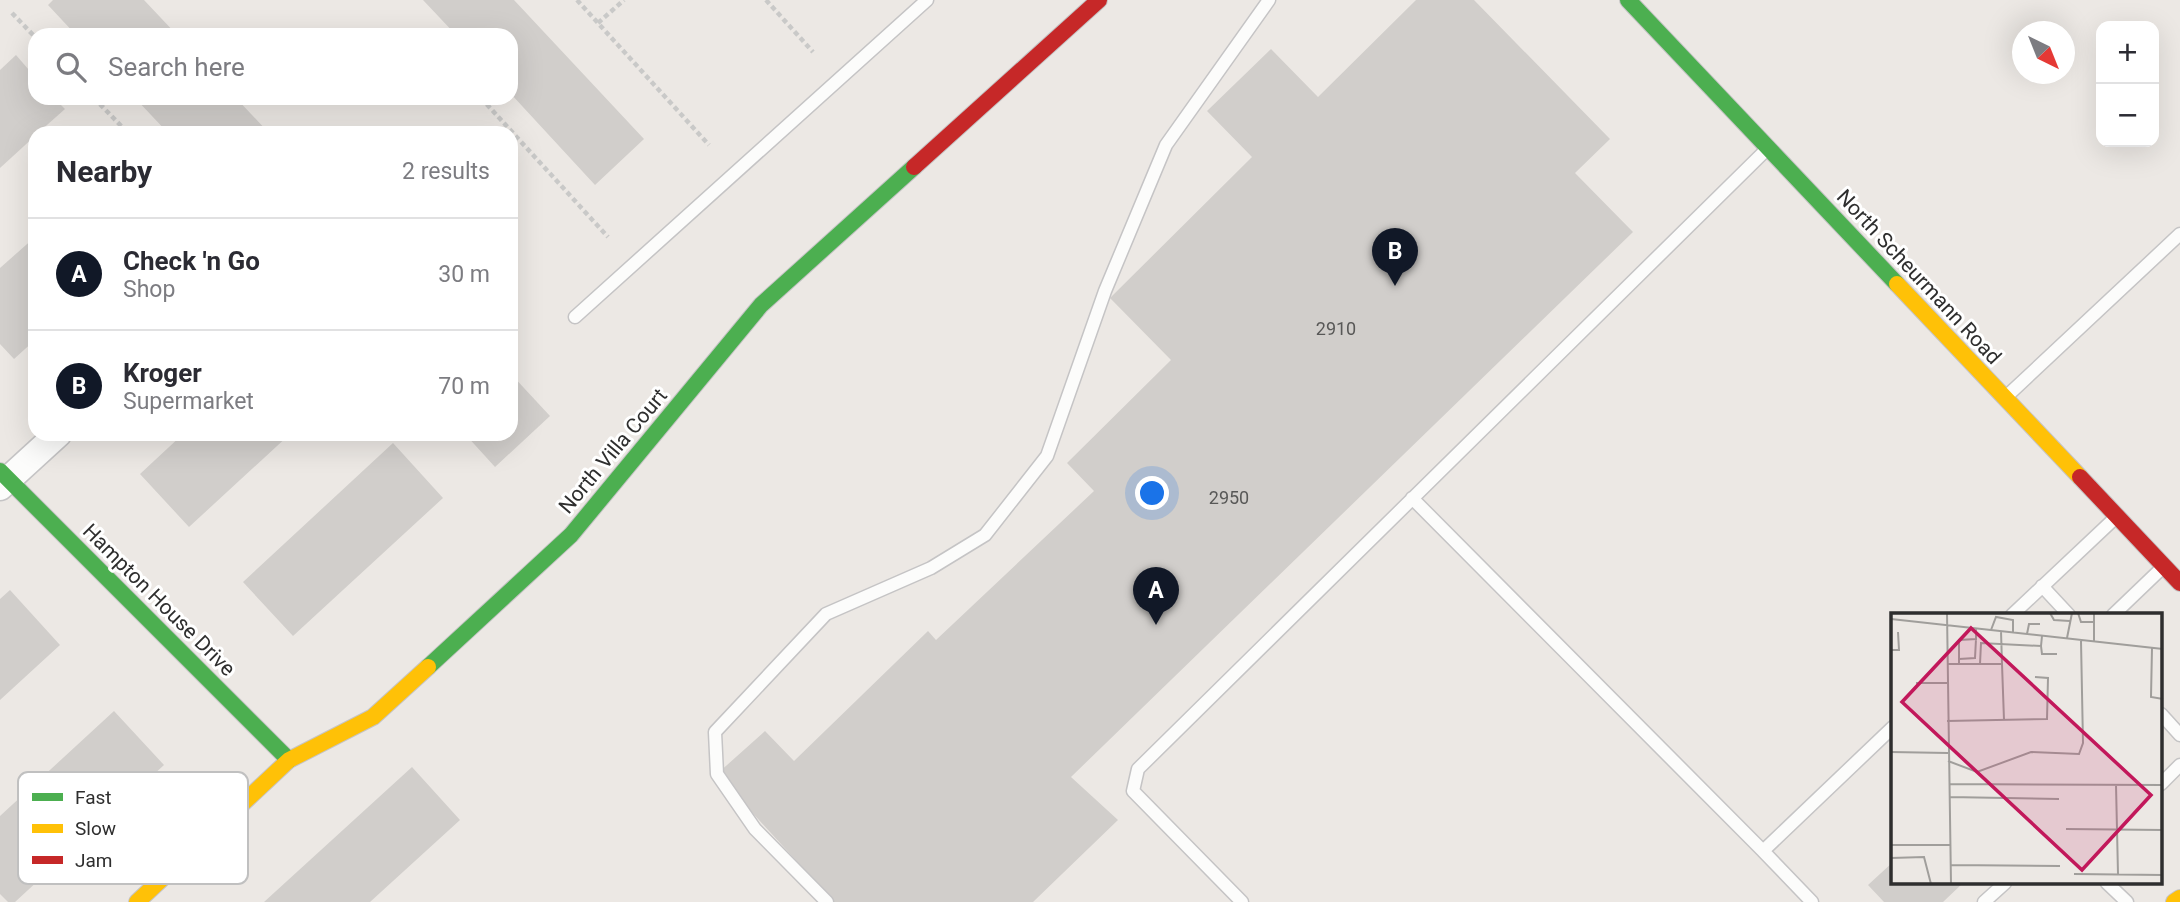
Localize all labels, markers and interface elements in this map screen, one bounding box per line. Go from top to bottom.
north arrow [2012,21,2075,84]
map controls [2096,21,2159,147]
button: + [2096,21,2159,84]
search box [28,28,518,105]
icon: search [52,48,90,86]
text: Search here [108,52,245,82]
button: − [2096,84,2159,147]
text: Nearby [56,154,152,189]
text: 2 results [402,158,490,185]
street label: North Scheurmann Road [1832,185,2006,369]
pin: B [1372,228,1418,286]
text: Check 'n Go [123,246,260,276]
text: A [71,261,87,288]
text: 30 m [438,261,490,288]
text: Shop [123,276,175,303]
house number: 2910 [1316,318,1356,339]
text: Kroger [123,358,202,388]
text: B [72,373,86,400]
text: 70 m [438,373,490,400]
street label: North Villa Court [554,384,672,518]
text: Supermarket [123,388,254,415]
your location [1135,476,1169,510]
house number: 2950 [1209,487,1249,508]
street label: Hampton House Drive [78,519,240,681]
pin: A [1133,567,1179,625]
inset map [1891,613,2162,884]
legend [18,772,248,884]
text: Fast [75,786,112,809]
text: Slow [75,817,116,840]
text: Jam [75,849,112,872]

